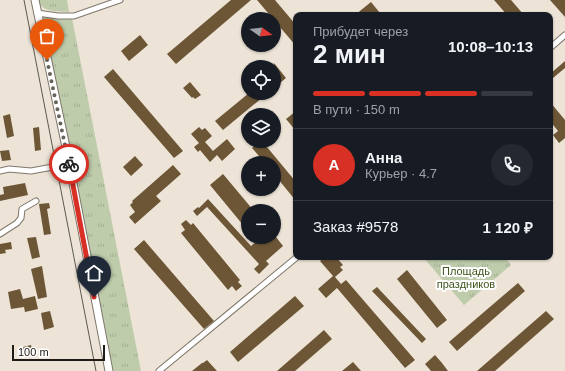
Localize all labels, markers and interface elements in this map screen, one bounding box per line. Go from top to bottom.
north arrow [241,12,281,52]
map controls [241,12,281,244]
pin [30,19,64,60]
text: Прибудет через [313,24,408,39]
icon: bag [36,25,58,47]
text: 10:08–10:13 [448,38,533,55]
text: 2 мин [313,39,386,69]
button: locate [241,60,281,100]
text: В пути · 150 m [313,102,400,117]
button: layers [241,108,281,148]
courier [49,144,89,184]
button: phone [491,144,533,186]
text: Анна [365,149,402,166]
icon: bike [58,153,80,175]
button: + [241,156,281,196]
text: А [329,156,339,173]
text: Курьер · 4.7 [365,166,437,181]
button: − [241,204,281,244]
text: Заказ #9578 [313,218,398,235]
text: 1 120 ₽ [483,219,533,236]
pin [77,256,111,297]
icon: home [83,262,105,284]
park label: Площадь праздников [437,265,495,290]
scale bar [12,343,105,362]
text: 100 m [18,346,49,358]

